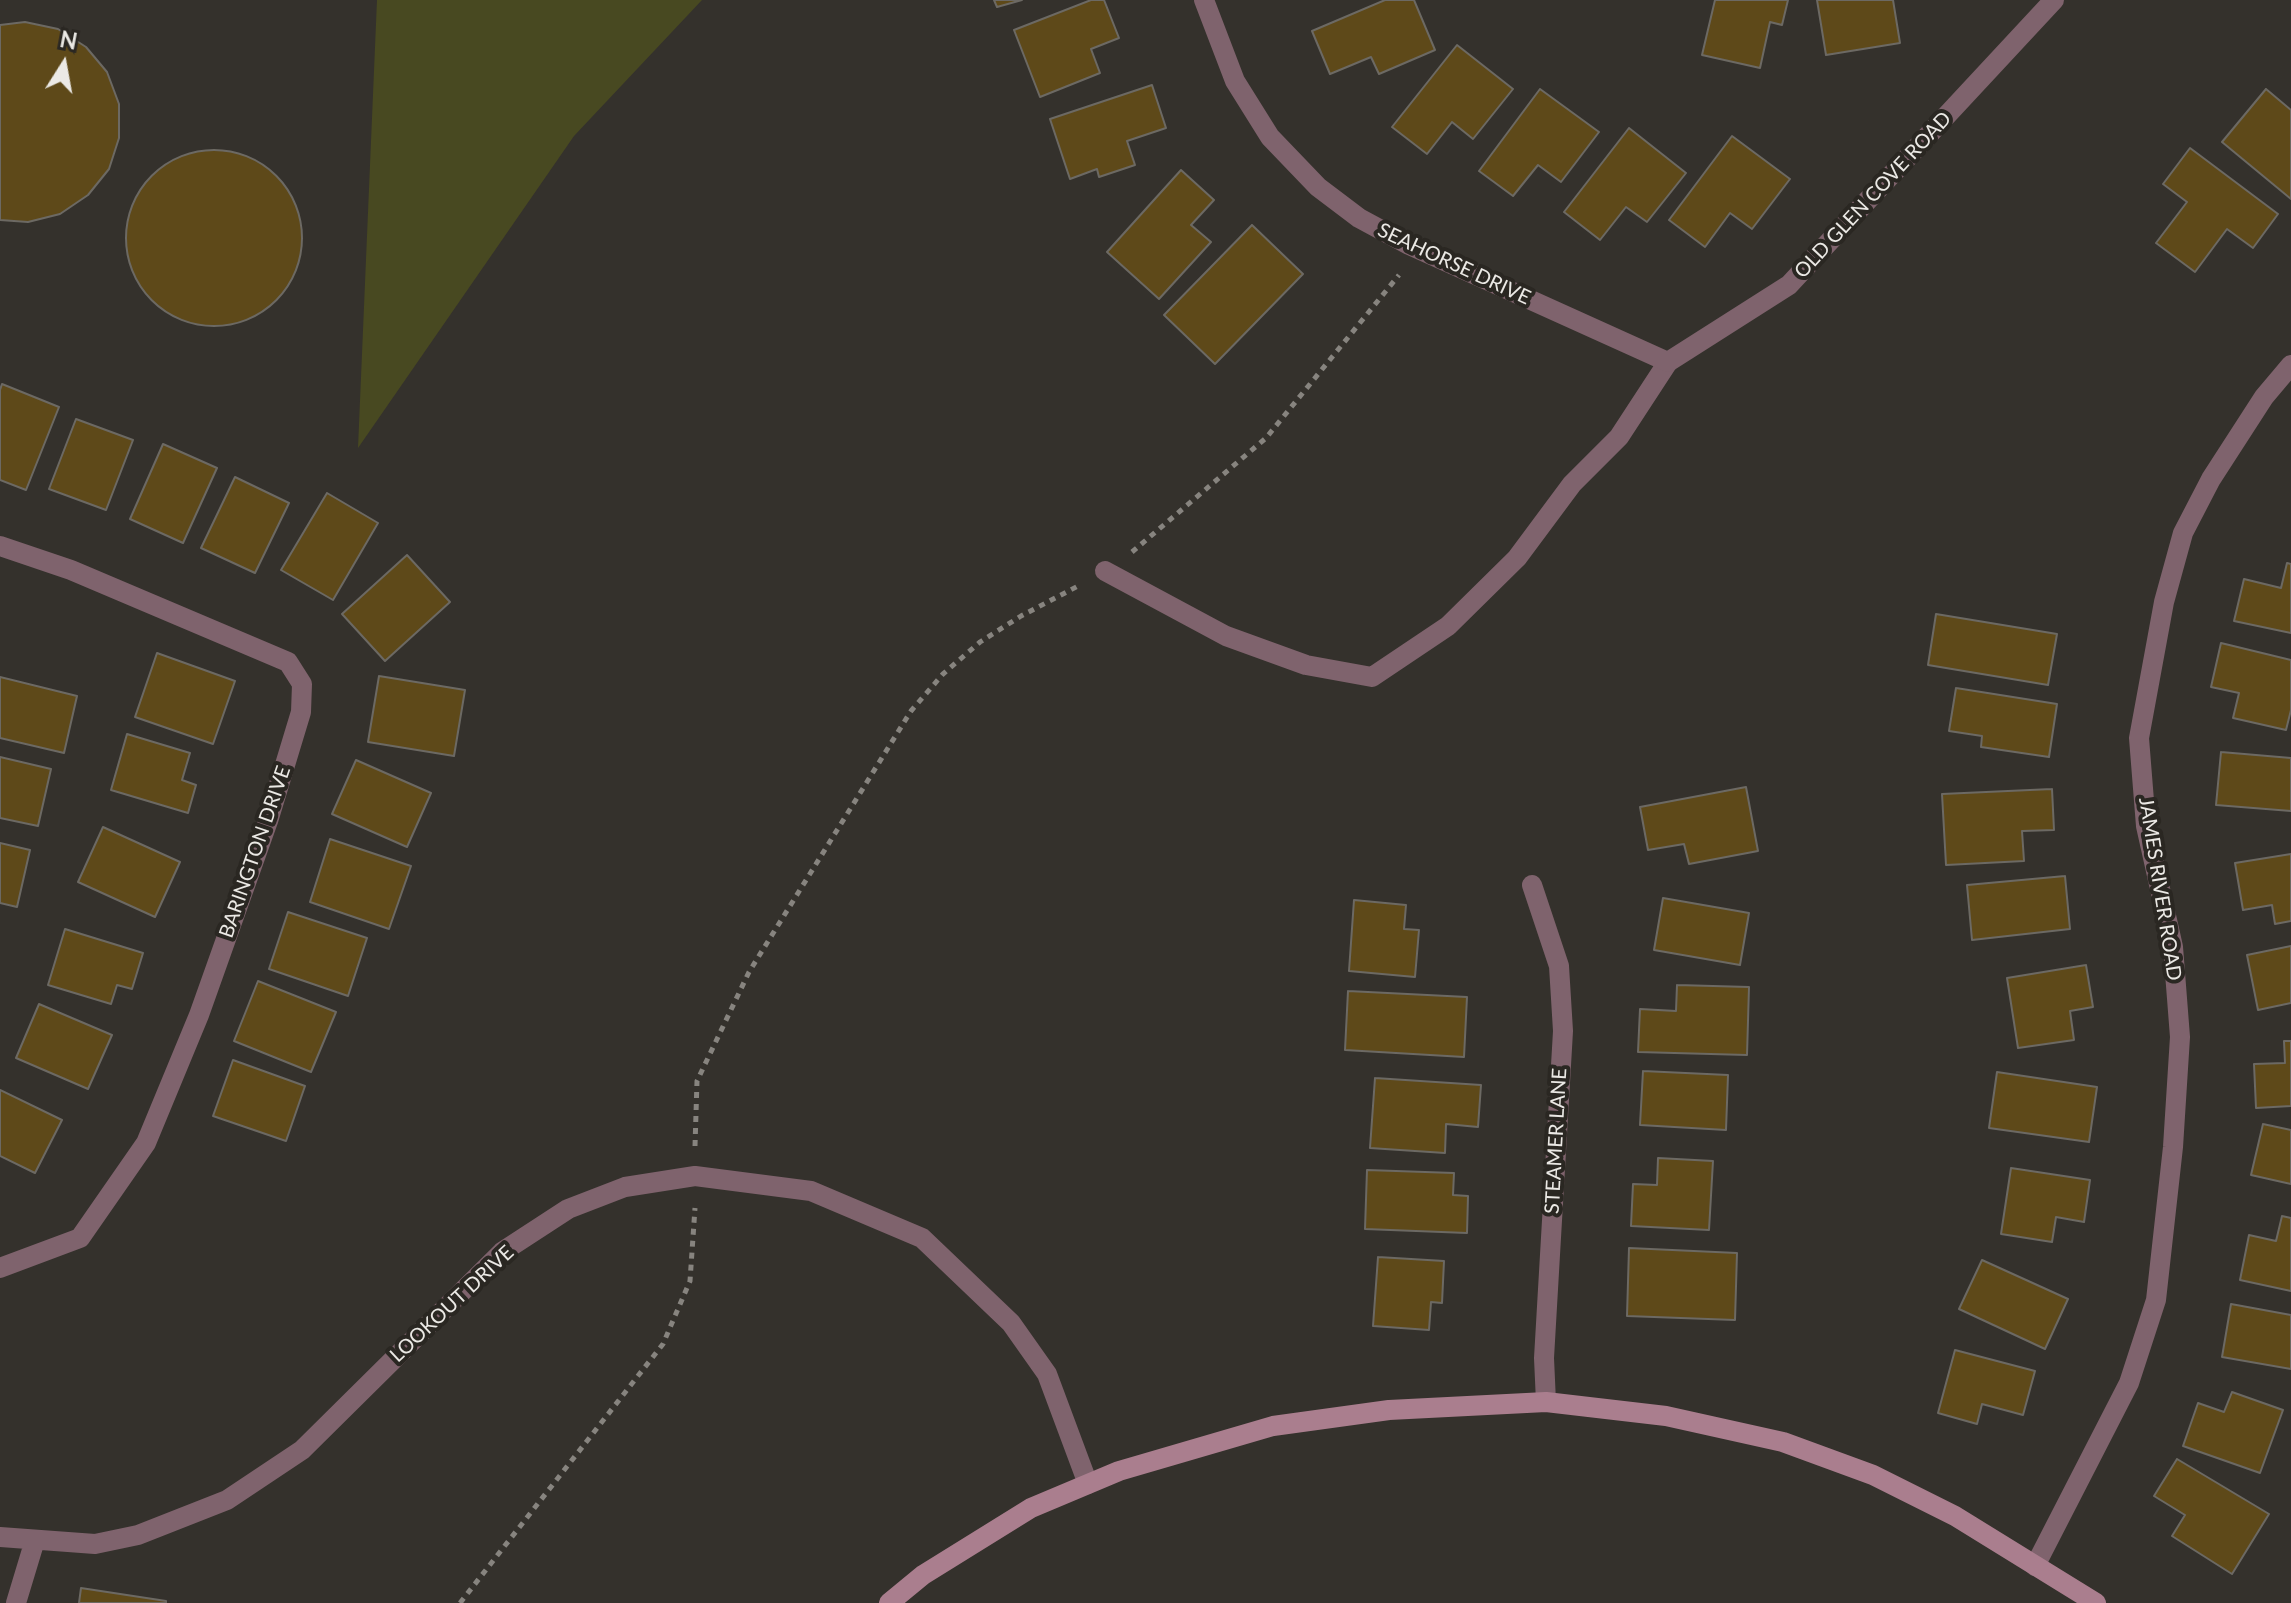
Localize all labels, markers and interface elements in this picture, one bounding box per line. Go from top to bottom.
north arrow [24,24,104,104]
text: N [58,25,80,55]
street label: OLD GLEN COVE ROAD [1790,107,1956,283]
street label: SEAHORSE DRIVE [1374,218,1534,310]
street label: BARINGTON DRIVE [214,763,296,941]
street label: JAMES RIVER ROAD [2134,795,2186,983]
street label: STEAMER LANE [1540,1067,1572,1215]
street label: LOOKOUT DRIVE [385,1241,519,1367]

